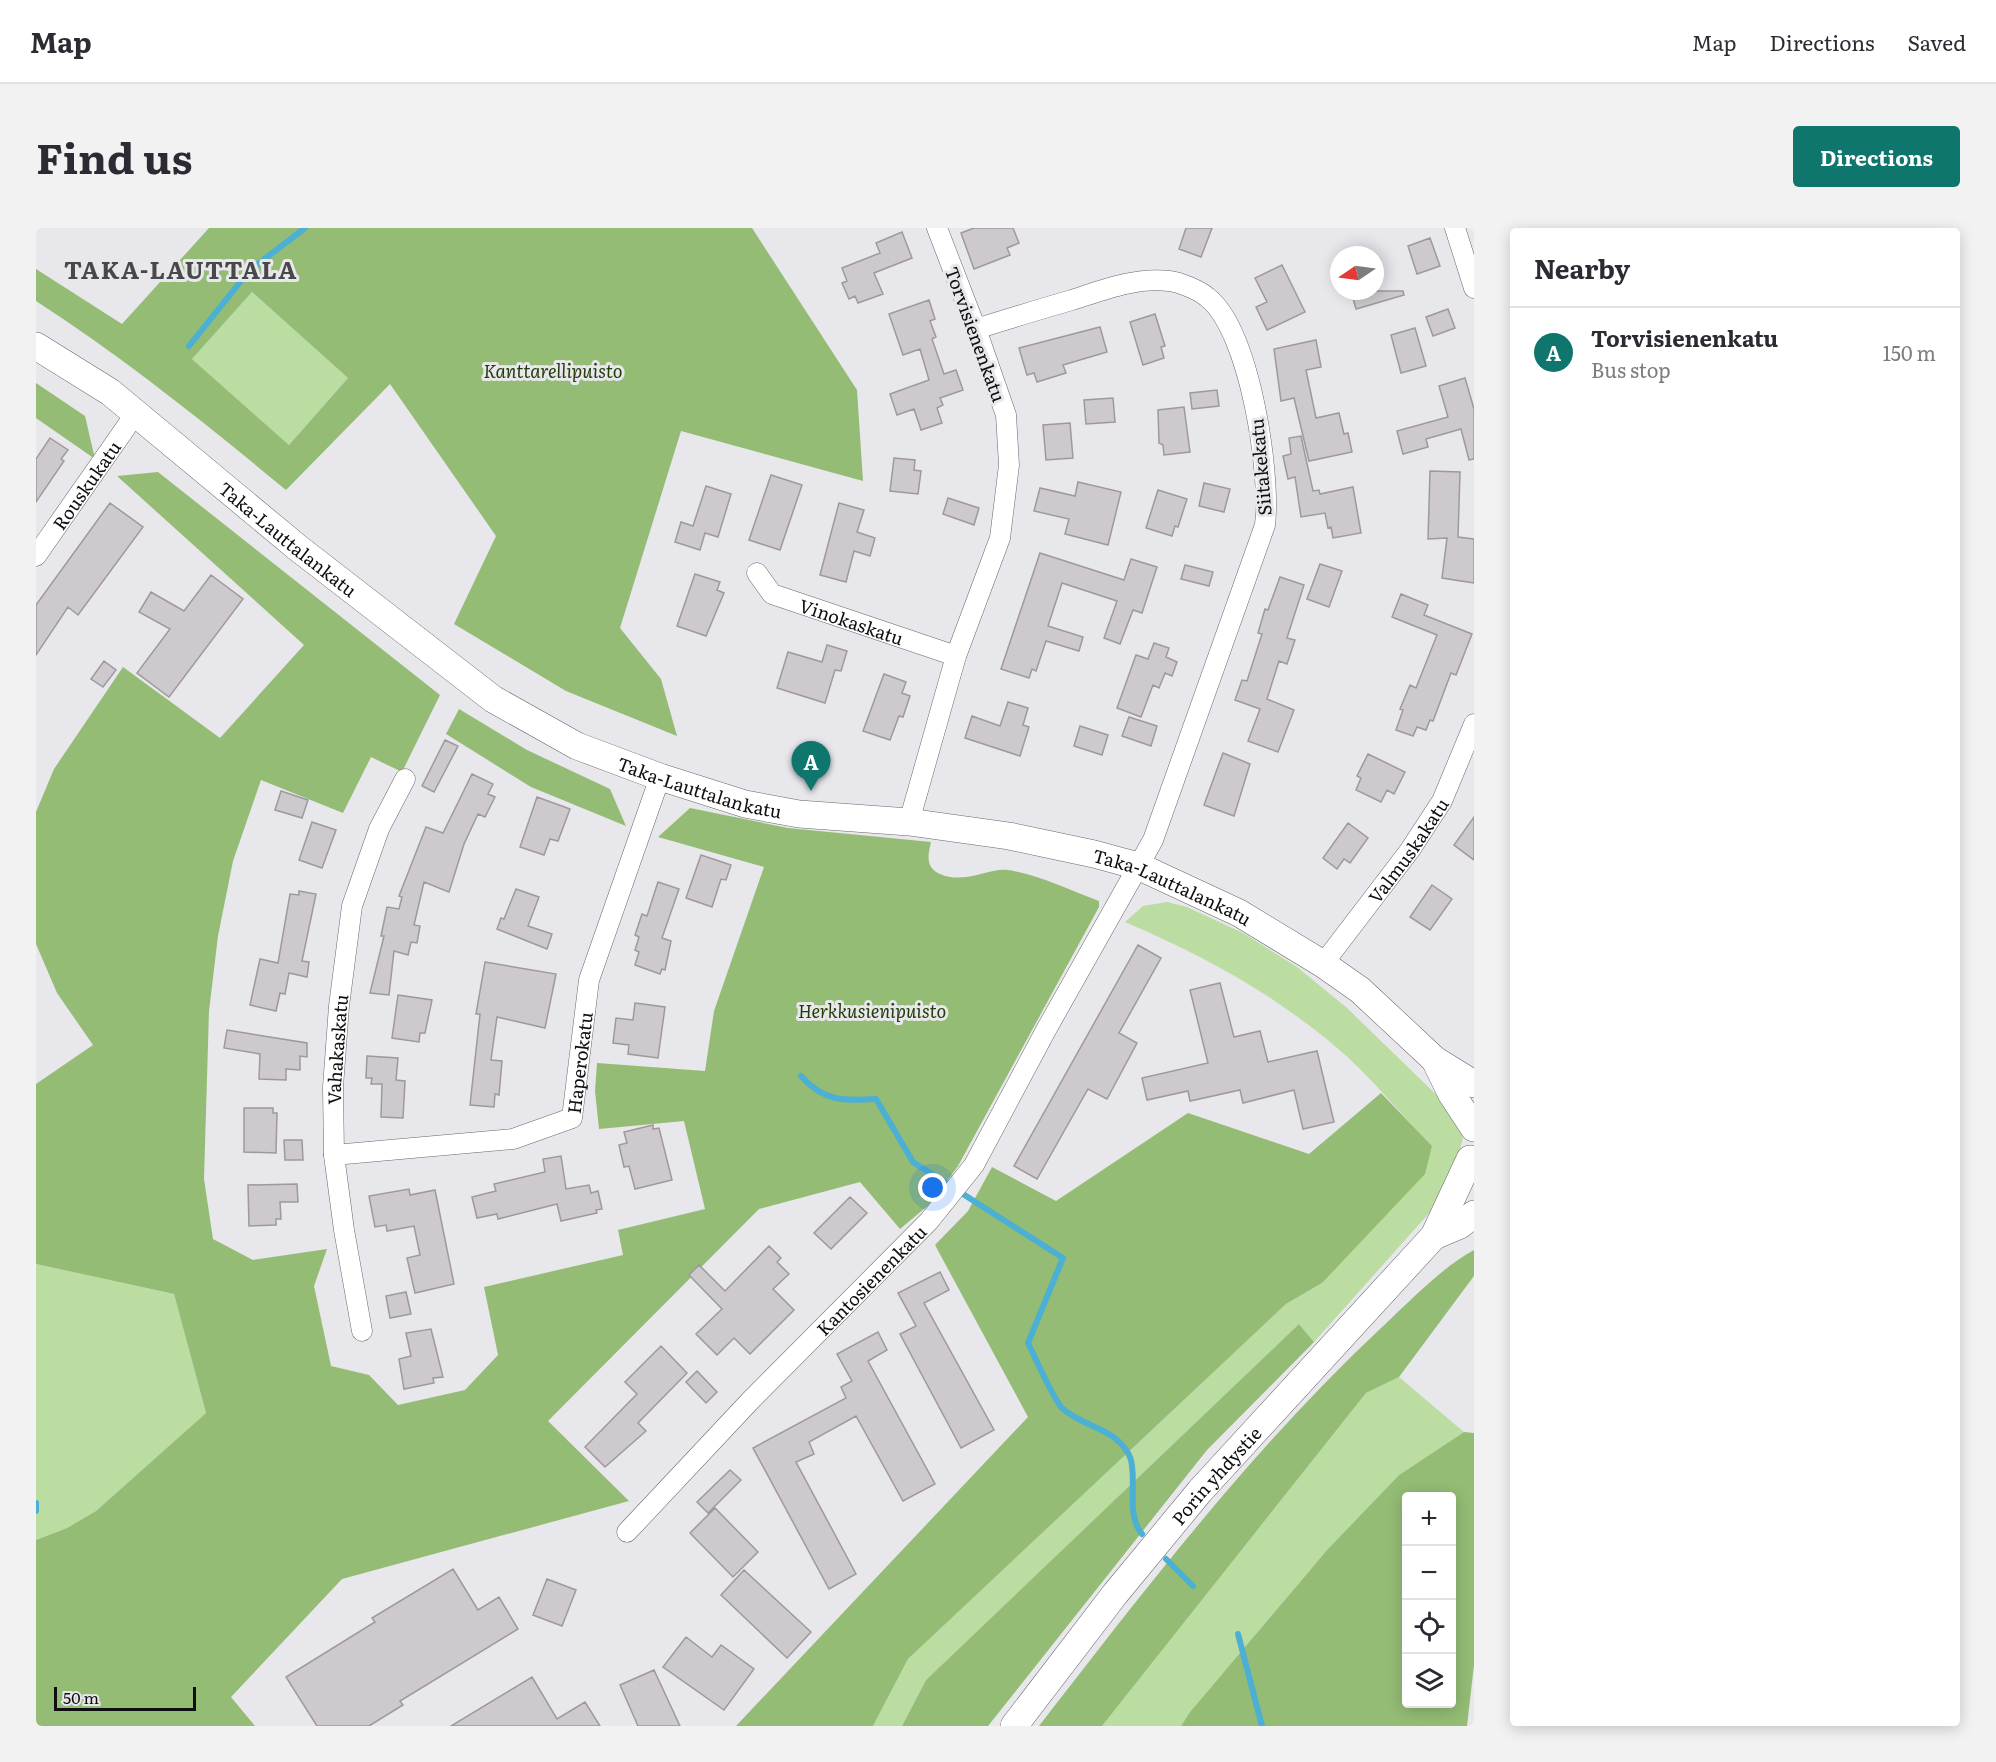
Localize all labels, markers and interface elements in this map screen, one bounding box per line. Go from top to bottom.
text: Map [30,20,92,62]
text: Map [1692,26,1737,57]
text: Directions [1770,26,1875,57]
text: Saved [1908,26,1966,57]
text: Find us [36,125,193,187]
button: Directions [1793,126,1960,187]
north arrow [1330,246,1384,300]
text: Nearby [1534,248,1630,287]
district label: TAKA-LAUTTALA [64,251,298,286]
street label: Torvisienenkatu [939,262,1013,406]
text: Torvisienenkatu [1591,321,1778,354]
text: A [1546,337,1561,367]
text: 150 m [1883,337,1936,367]
text: Bus stop [1591,354,1671,384]
park label: Kanttarellipuisto [484,357,622,384]
street label: Siitakekatu [1242,417,1278,517]
street label: Rouskukatu [45,435,127,535]
street label: Taka-Lauttalankatu [213,475,363,603]
street label: Vinokaskatu [796,591,907,651]
pin: A [792,742,830,791]
street label: Taka-Lauttalankatu [614,749,784,824]
street label: Valmuskakatu [1361,792,1454,908]
street label: Taka-Lauttalankatu [1090,841,1257,931]
street label: Vahakaskatu [319,993,354,1105]
park label: Herkkusienipuisto [798,997,946,1024]
street label: Haperokatu [559,1010,598,1115]
your location [918,1173,947,1202]
street label: Kantosienenkatu [810,1218,932,1341]
street label: Porin yhdystie [1164,1420,1267,1530]
map controls [1402,1492,1456,1708]
button: + [1402,1492,1456,1546]
button: − [1402,1546,1456,1600]
button: locate [1402,1600,1456,1654]
button: layers [1402,1654,1456,1708]
scale bar [54,1684,196,1712]
text: 50 m [63,1685,99,1709]

